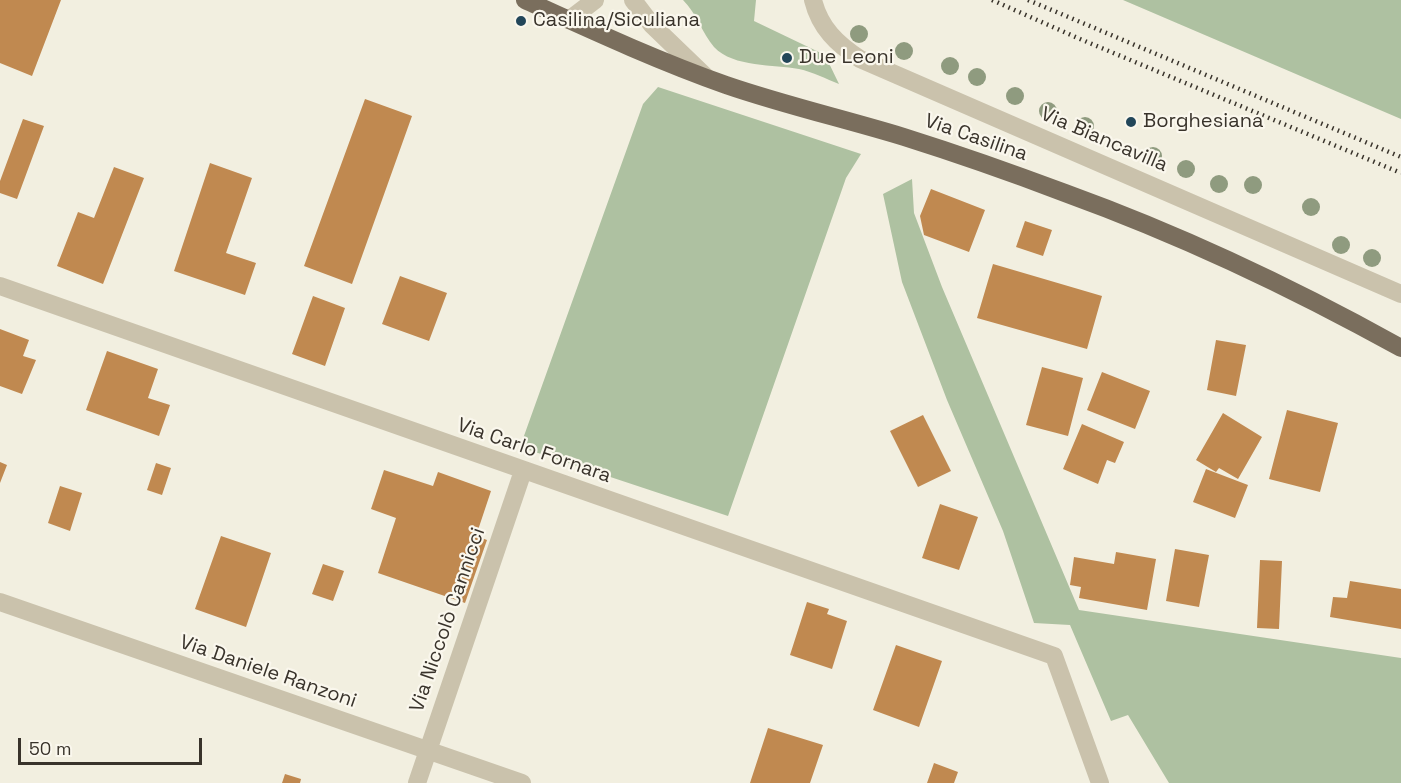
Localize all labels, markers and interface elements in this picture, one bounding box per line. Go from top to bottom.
place label: Casilina/Siculiana [533,9,700,33]
marker: Casilina/Siculiana [514,14,528,28]
place label: Due Leoni [799,46,894,70]
marker: Due Leoni [780,51,794,65]
street label: Via Biancavilla [1037,102,1171,178]
street label: Via Casilina [921,109,1031,167]
place label: Borghesiana [1143,110,1263,134]
marker: Borghesiana [1124,115,1138,129]
street label: Via Carlo Fornara [454,413,614,489]
street label: Via Niccolò Cannicci [405,525,491,715]
street label: Via Daniele Ranzoni [176,630,360,714]
scale bar [21,726,206,764]
text: 50 m [29,737,71,760]

